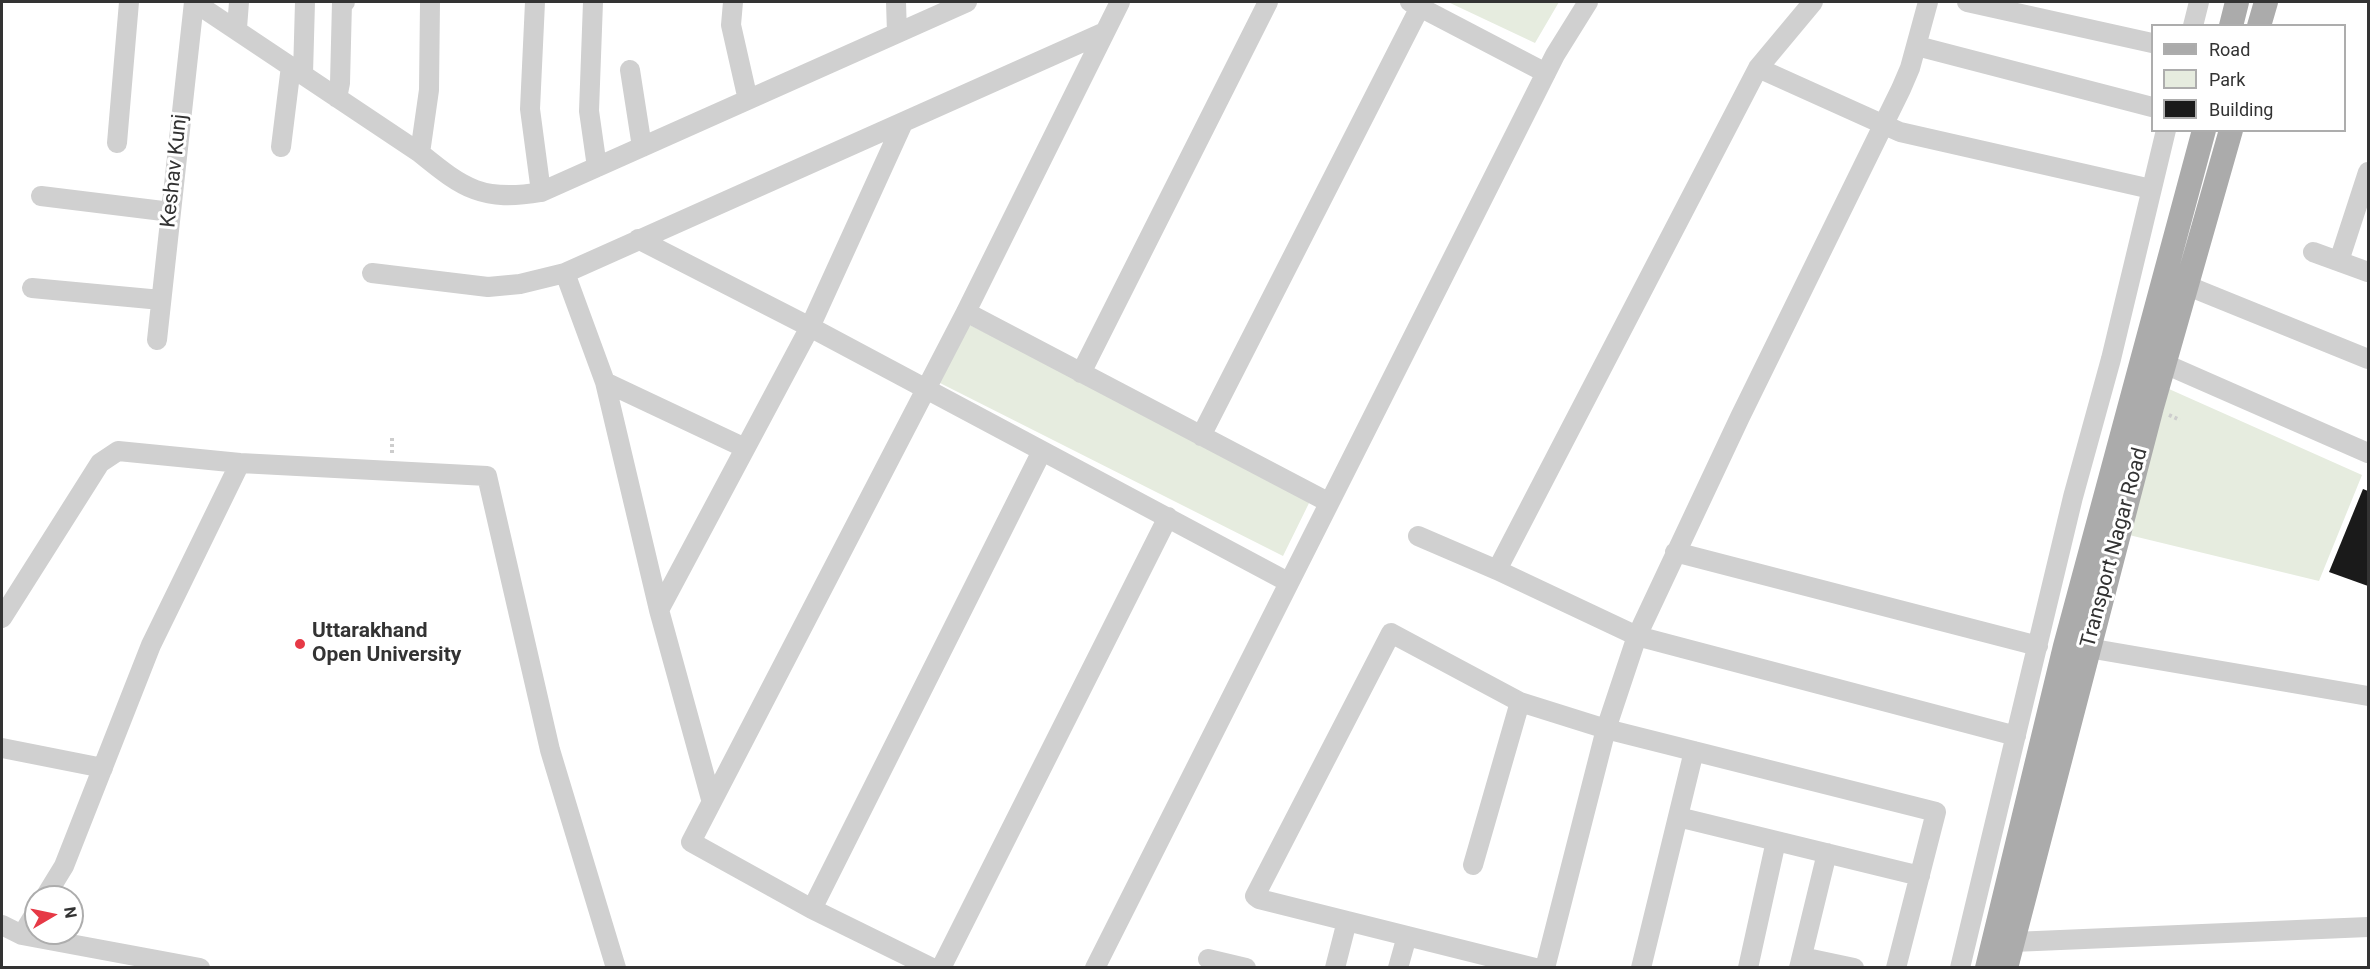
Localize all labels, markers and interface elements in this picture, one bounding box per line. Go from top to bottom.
legend [2151,24,2346,132]
text: Road [2209,39,2250,60]
text: Park [2209,69,2245,90]
text: Building [2209,99,2273,120]
street label: Keshav Kunj [156,113,194,229]
street label: Transport Nagar Road [2076,445,2154,651]
place label: Uttarakhand Open University [312,619,461,669]
marker: Uttarakhand Open University [293,637,307,651]
north arrow [24,885,84,945]
text: N [60,905,81,919]

